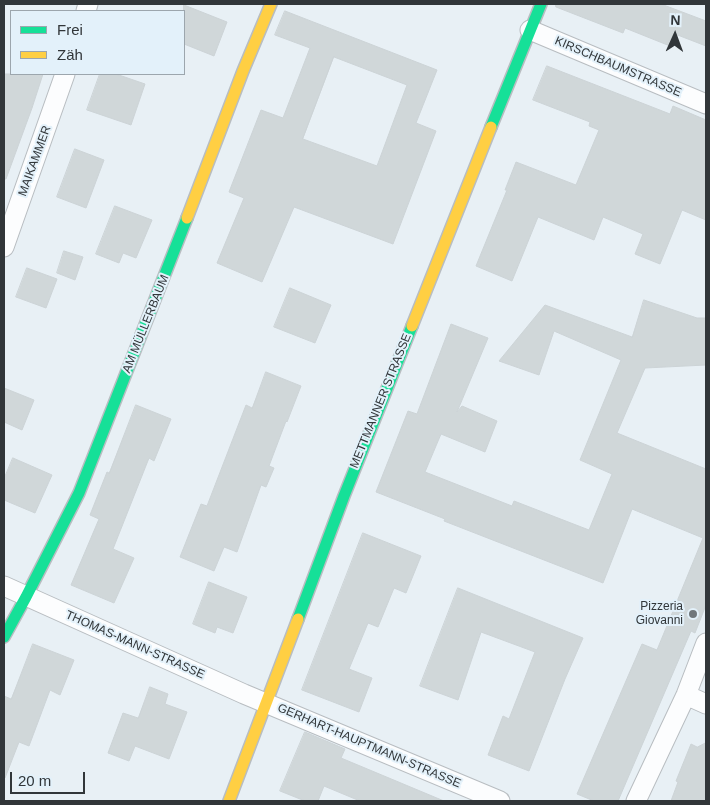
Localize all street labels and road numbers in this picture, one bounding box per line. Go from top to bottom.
street label: KIRSCHBAUMSTRASSE [553,34,683,100]
street label: MAIKAMMER [16,124,54,198]
street label: AM MÜLLERBAUM [120,273,172,375]
street label: METTMANNER STRASSE [347,332,415,470]
street label: THOMAS-MANN-STRASSE [63,608,207,682]
street label: GERHART-HAUPTMANN-STRASSE [275,701,463,791]

